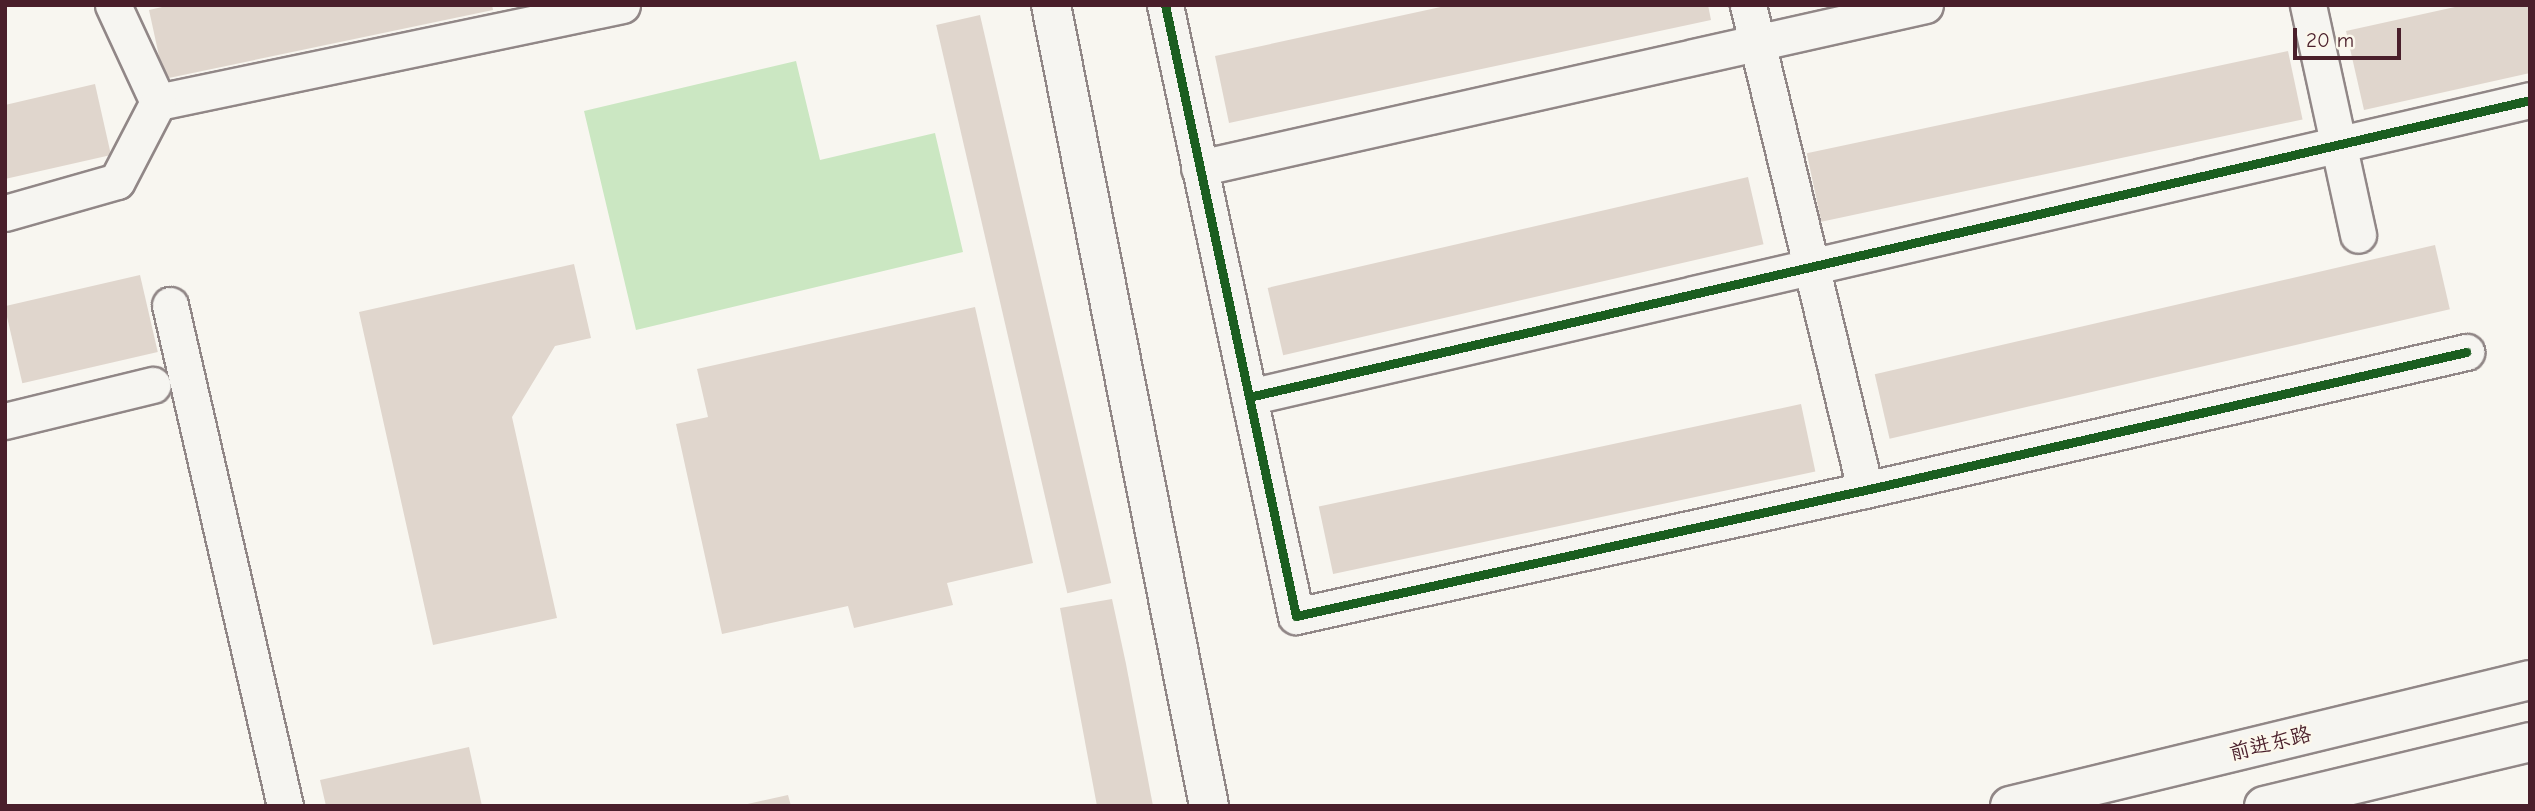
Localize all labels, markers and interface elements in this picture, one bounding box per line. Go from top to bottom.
scale bar [2297,14,2406,58]
text: 20 m [2306,28,2354,52]
street label: 前进东路 [2226,721,2314,765]

